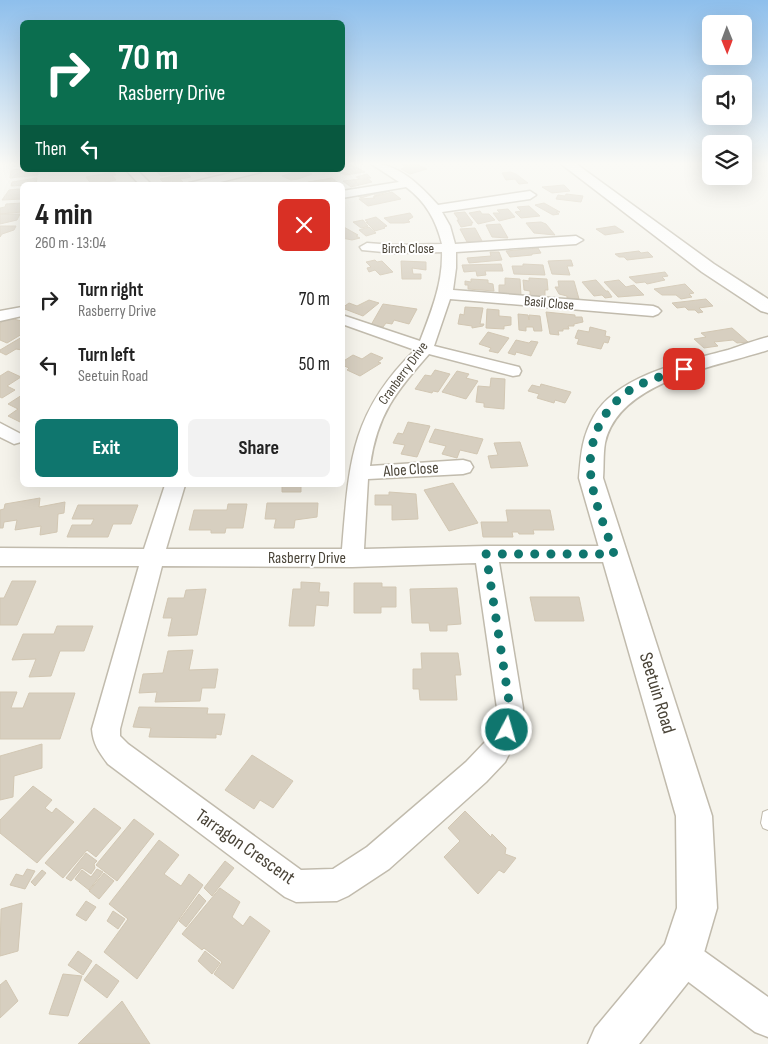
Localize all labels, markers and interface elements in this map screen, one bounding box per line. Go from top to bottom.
north arrow [702,15,752,65]
map controls [702,15,752,185]
text: 70 m [118,37,178,80]
icon: right [35,40,100,105]
button: sound [702,75,752,125]
text: Rasberry Drive [118,80,225,107]
icon: left [76,135,104,163]
button: layers [702,135,752,185]
text: Then [35,138,66,161]
text: 4 min [35,197,93,233]
button: close [278,199,330,251]
text: 260 m · 13:04 [35,234,106,253]
street label: Birch Close [382,240,434,257]
text: Turn right [78,279,143,302]
icon: right [35,286,63,314]
text: 70 m [299,288,330,311]
street label: Basil Close [523,292,575,314]
text: Rasberry Drive [78,302,156,321]
street label: Cranberry Drive [374,338,432,408]
text: Turn left [78,344,135,367]
pin [663,348,705,390]
icon: left [35,351,63,379]
text: 50 m [299,353,330,376]
icon: arrive [670,355,698,383]
text: Seetuin Road [78,367,148,386]
button: Exit [35,419,178,477]
button: Share [188,419,330,477]
street label: Aloe Close [382,459,439,481]
street label: Rasberry Drive [268,549,346,568]
street label: Seetuin Road [634,650,680,736]
position arrow [480,703,532,755]
street label: Tarragon Crescent [191,804,299,890]

